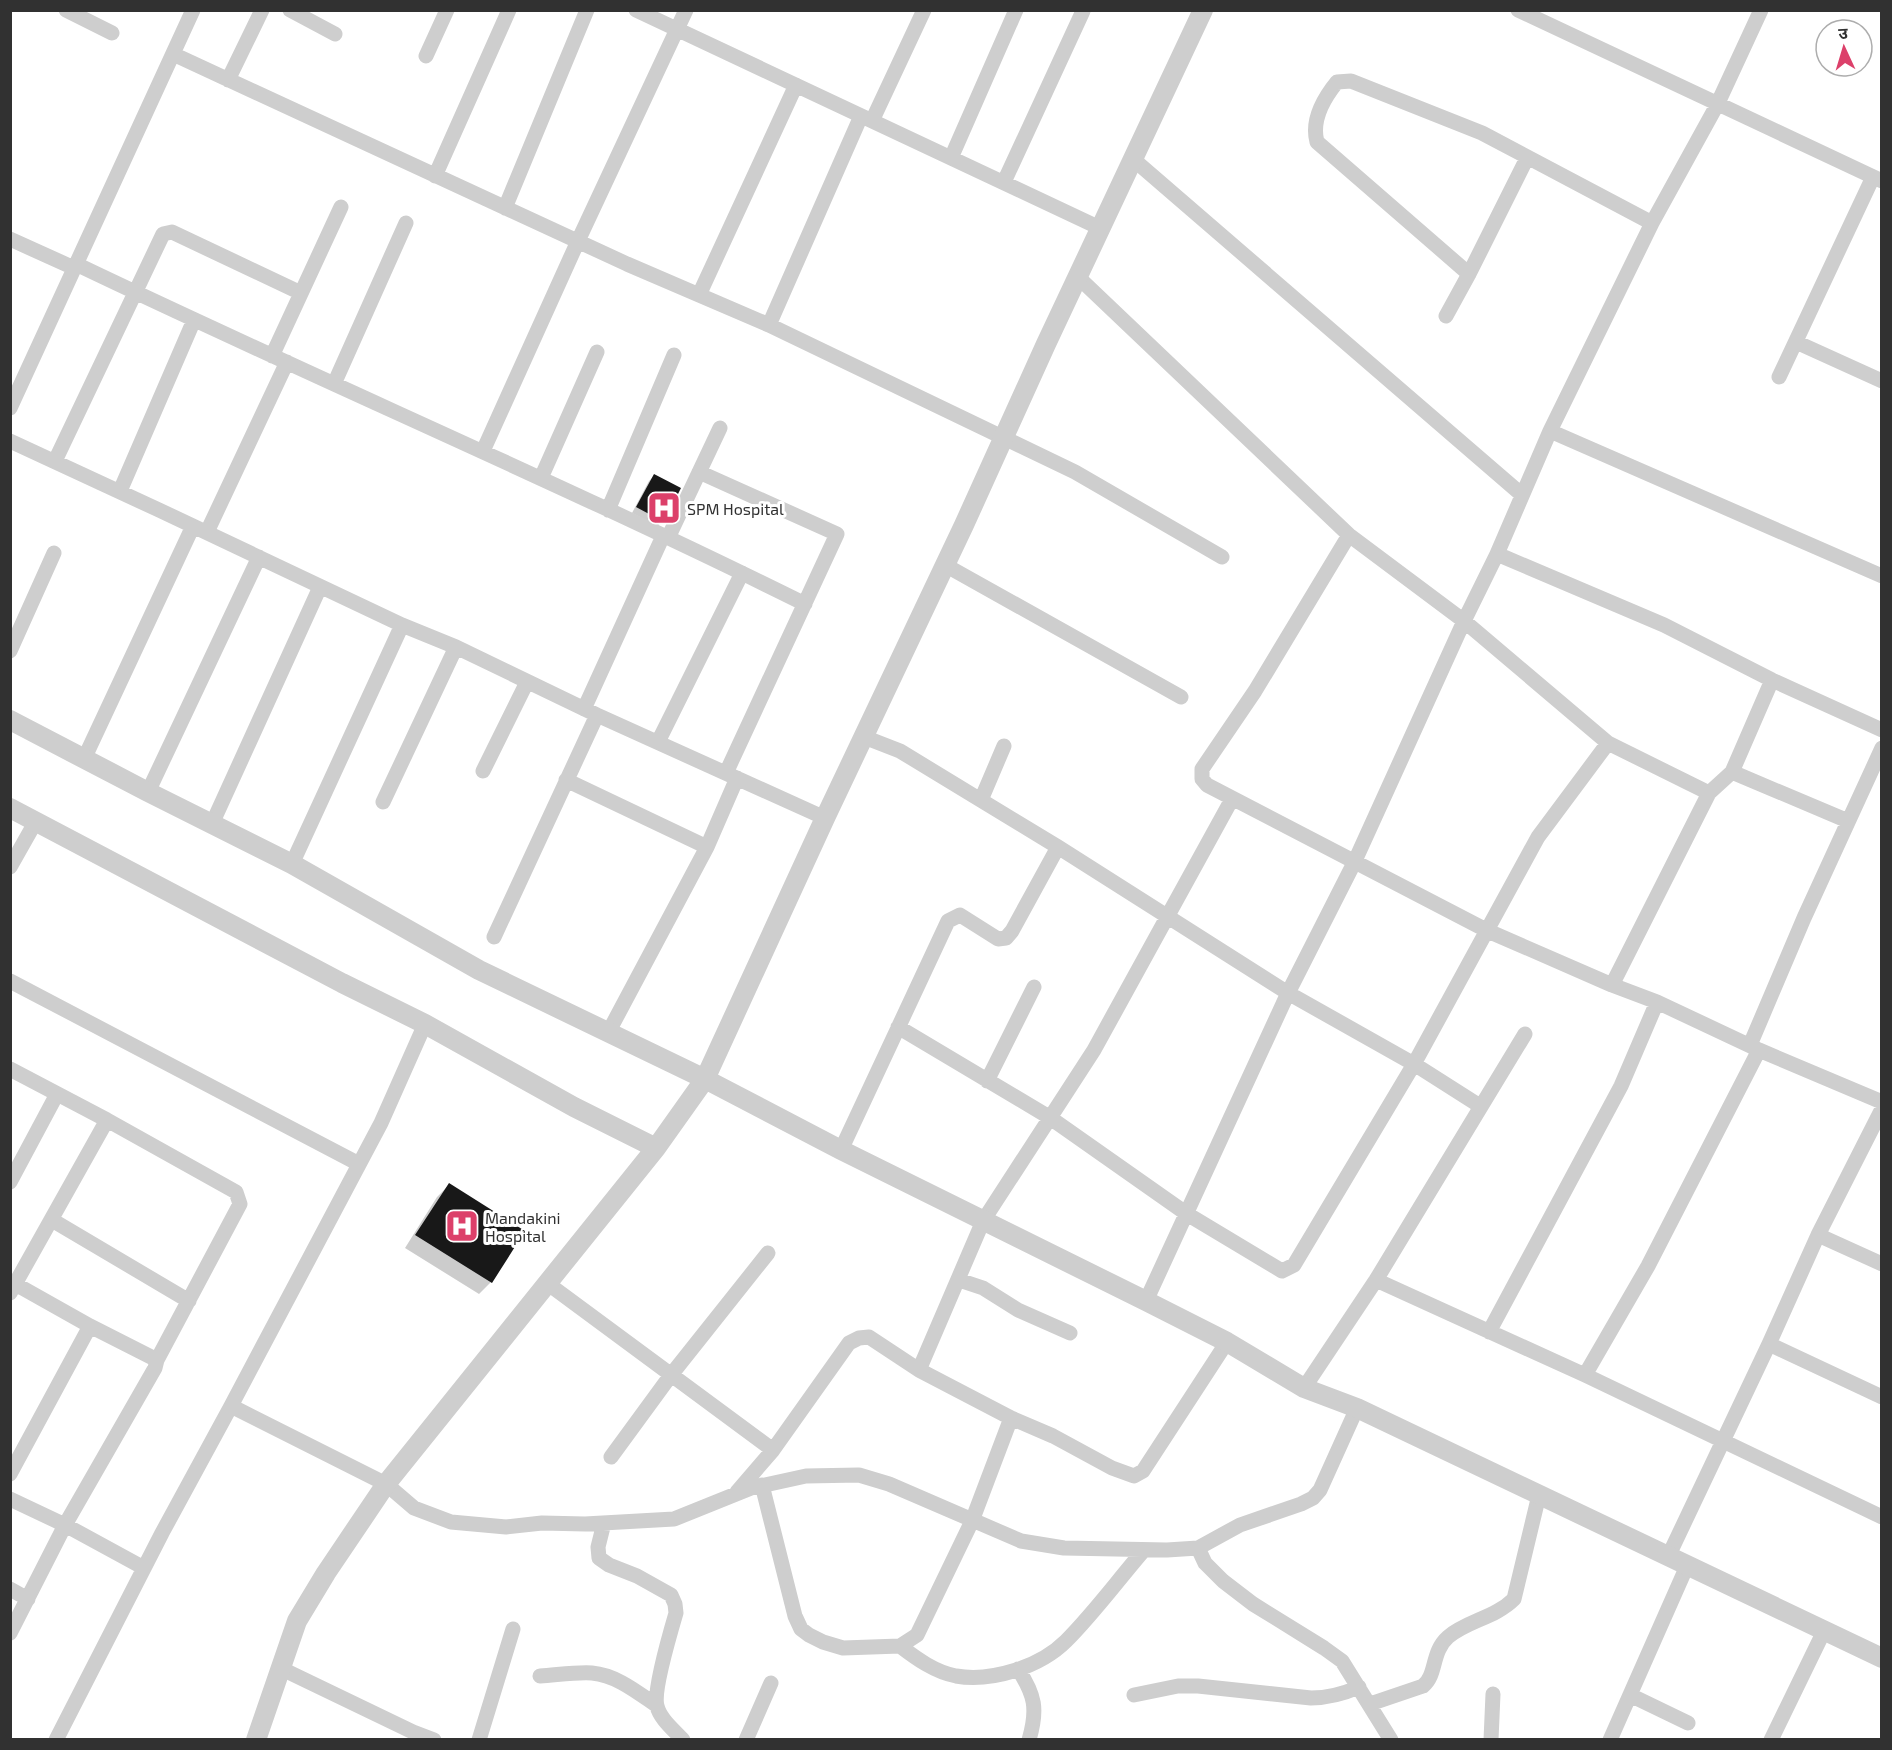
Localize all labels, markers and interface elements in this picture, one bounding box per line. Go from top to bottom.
north arrow [1814,18,1874,78]
text: उ [1838,23,1849,42]
hospital icon: SPM Hospital [646,490,682,526]
place label: SPM Hospital [687,499,784,518]
hospital icon: Mandakini Hospital [444,1208,480,1244]
place label: Mandakini Hospital [485,1208,560,1245]

